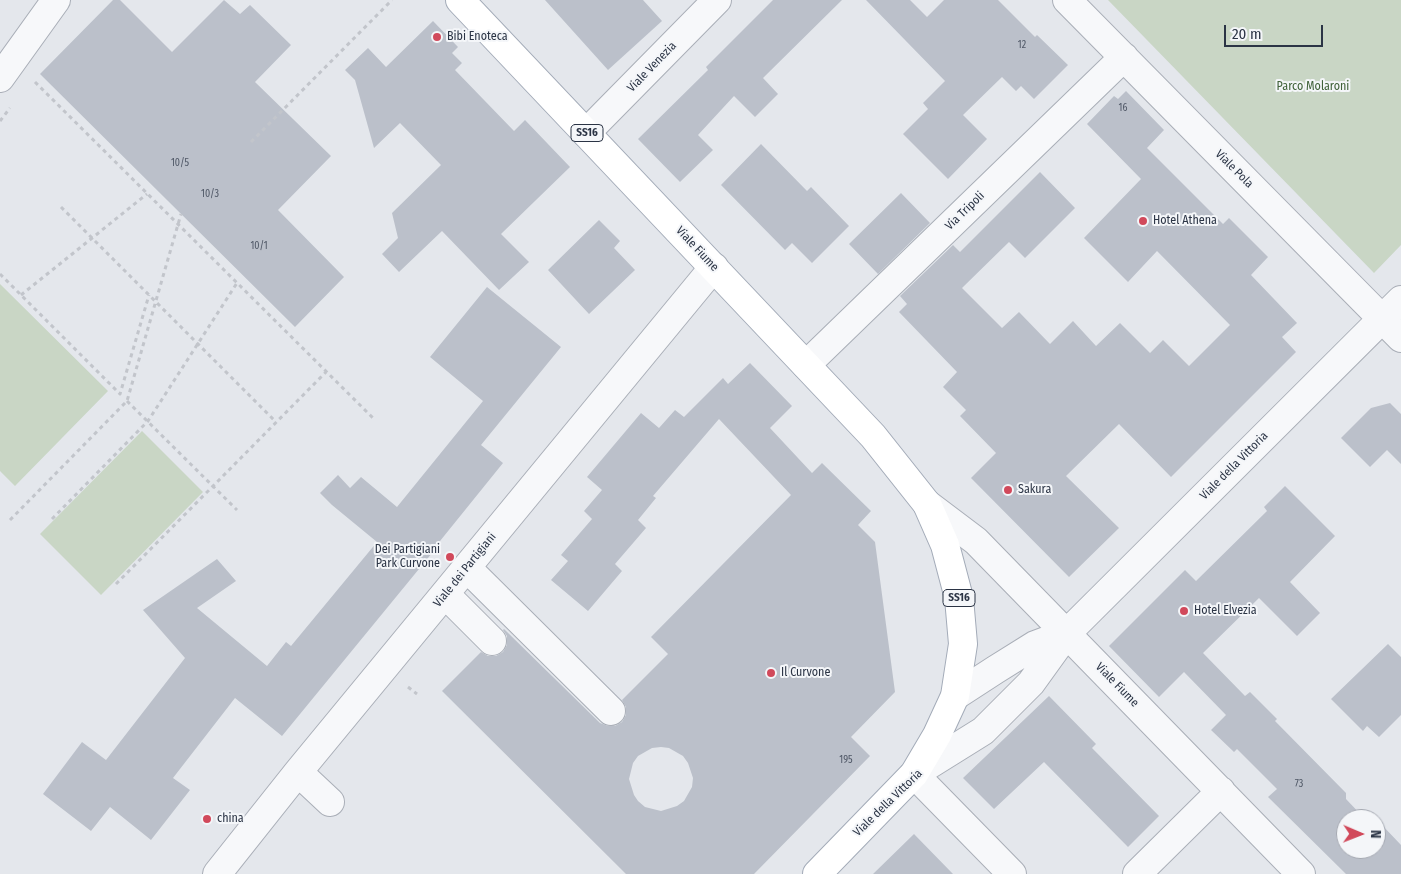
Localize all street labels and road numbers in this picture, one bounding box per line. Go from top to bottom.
street label: Viale Venezia [624,39,680,95]
road number: SS16 [571,125,603,142]
street label: Viale Pola [1212,147,1256,191]
street label: Via Tripoli [942,189,988,233]
street label: Viale Fiume [673,224,721,274]
street label: Viale della Vittoria [1197,429,1271,503]
street label: Viale dei Partigiani [431,530,499,610]
road number: SS16 [943,590,975,606]
street label: Viale Fiume [1092,660,1142,710]
street label: Viale della Vittoria [851,766,925,840]

